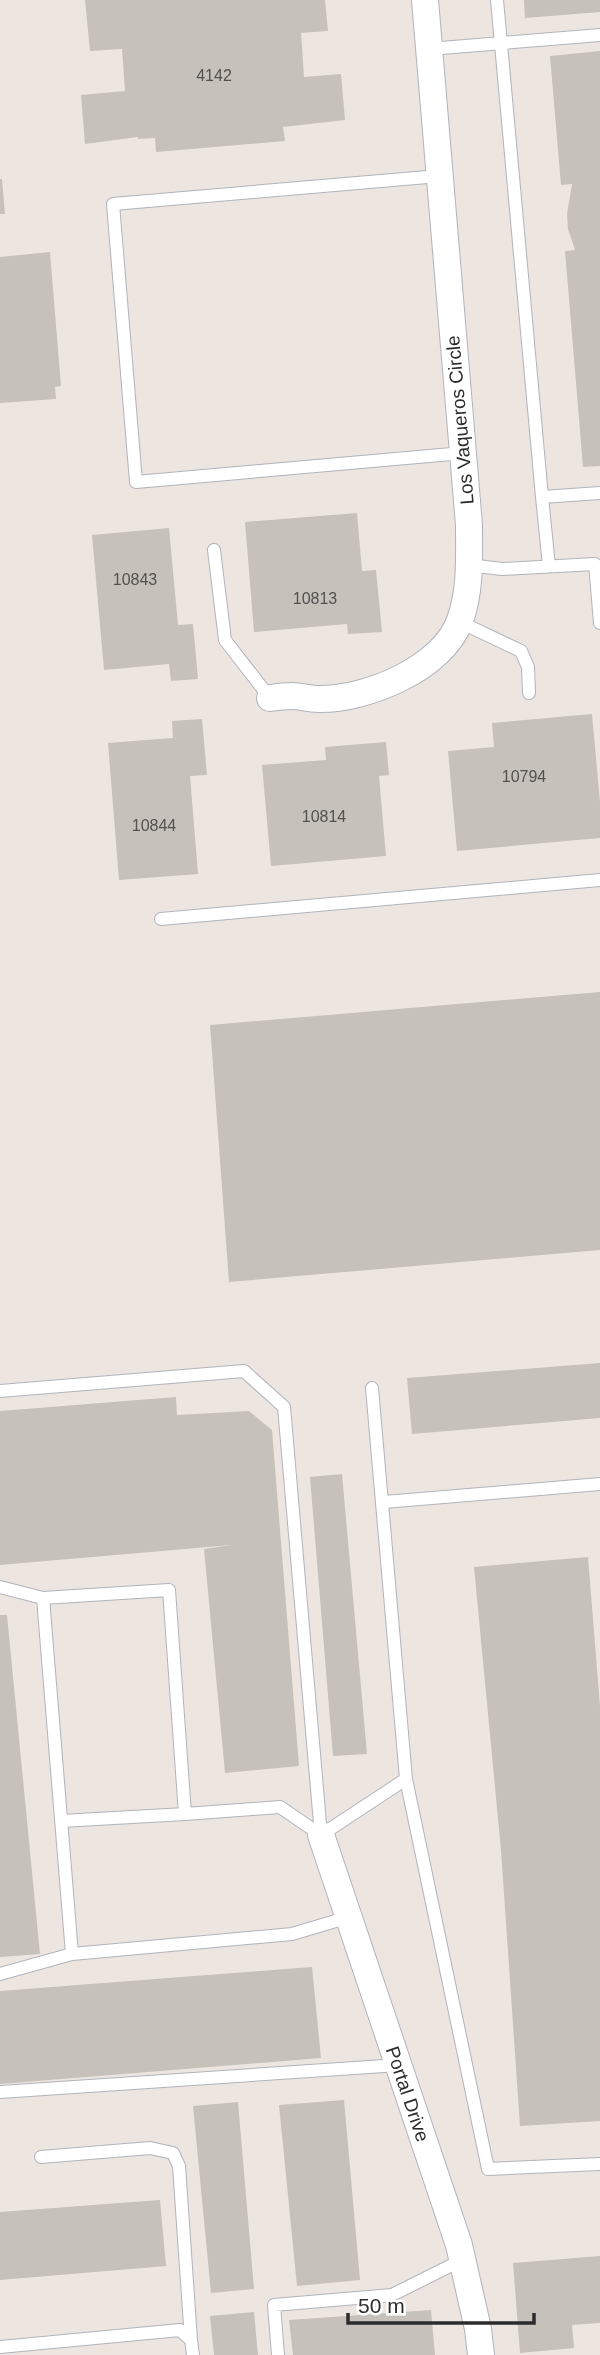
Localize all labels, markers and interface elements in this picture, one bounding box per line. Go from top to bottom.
house number: 4142 [196,67,232,84]
street label: Los Vaqueros Circle [442,335,478,505]
house number: 10843 [113,571,157,588]
house number: 10813 [293,590,337,607]
house number: 10794 [502,768,546,785]
house number: 10814 [302,808,346,825]
house number: 10844 [132,817,176,834]
street label: Portal Drive [382,2043,434,2144]
scale bar [348,2282,534,2326]
text: 50 m [358,2294,405,2317]

